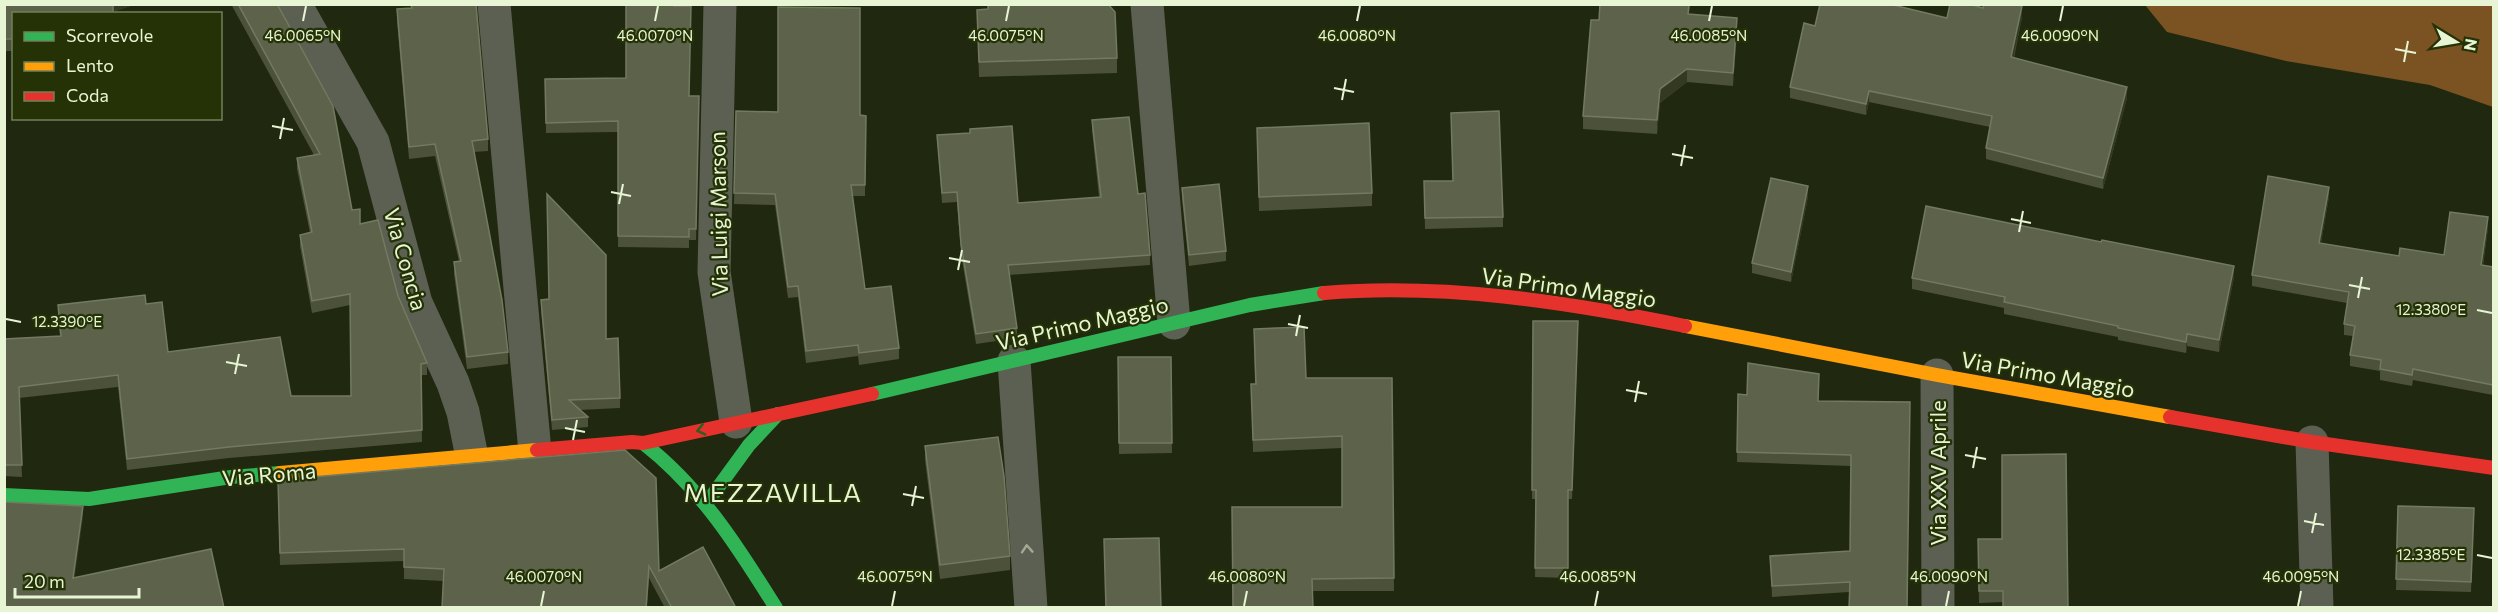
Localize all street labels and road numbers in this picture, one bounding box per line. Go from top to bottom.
street label: Via Luigi Marson [703,131,733,297]
street label: Via Concia [379,205,433,313]
street label: Via Primo Maggio [1480,261,1658,313]
street label: Via Primo Maggio [993,290,1171,356]
street label: Via Primo Maggio [1959,345,2137,403]
street label: Via XXV Aprile [1924,400,1951,546]
street label: Via Roma [221,456,317,492]

